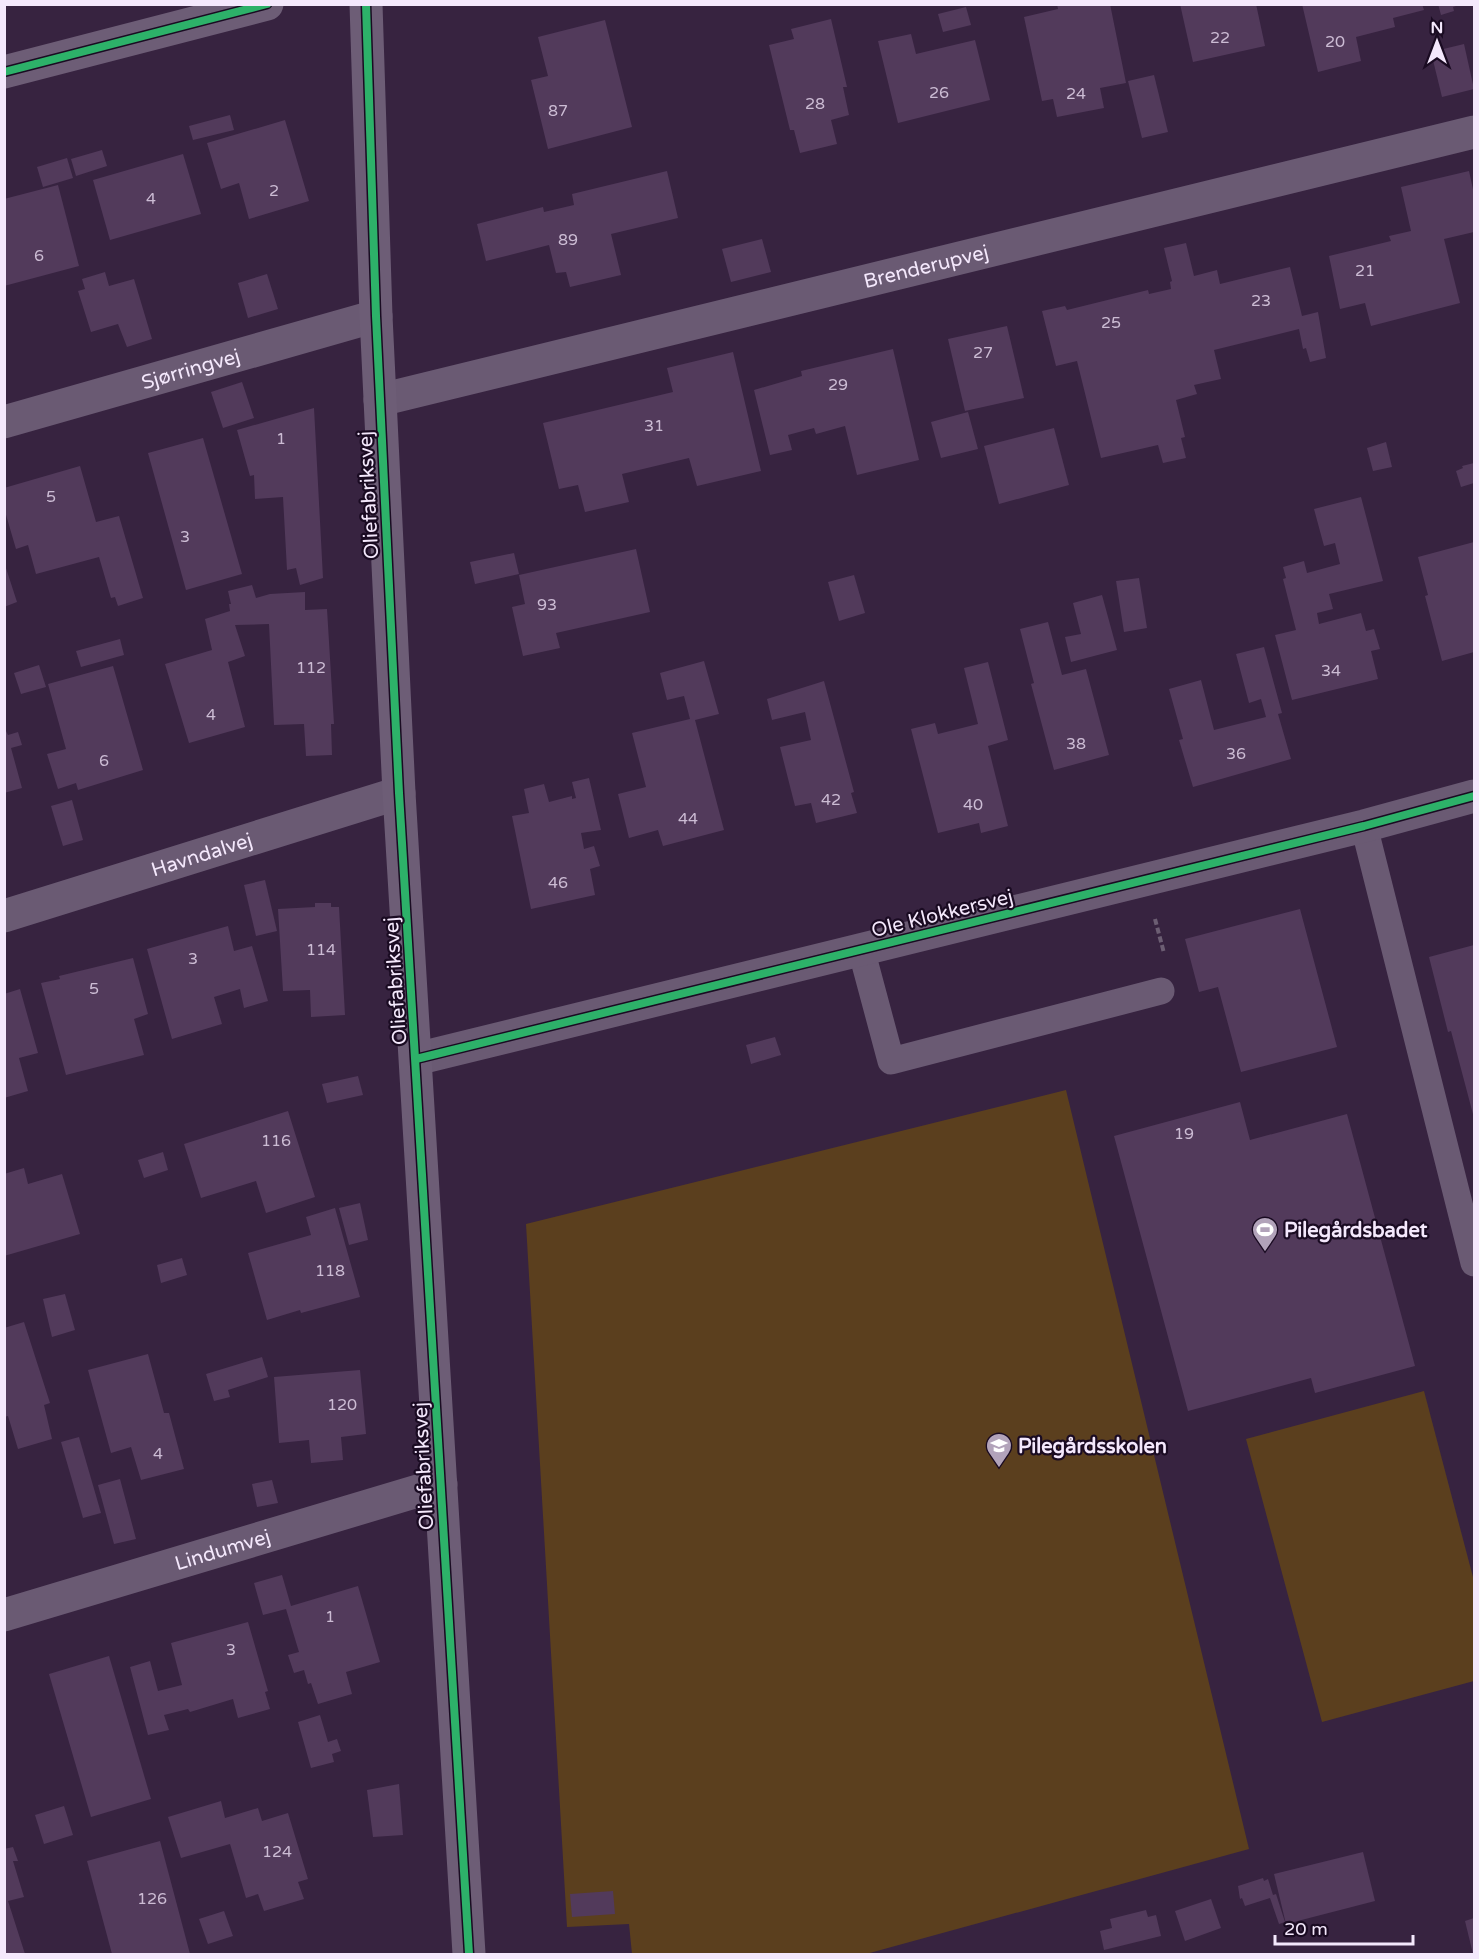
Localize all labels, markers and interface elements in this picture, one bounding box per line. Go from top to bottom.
north arrow [1407,12,1467,72]
text: N [1431,18,1443,38]
house number: 22 [1210,28,1230,48]
house number: 20 [1325,32,1345,52]
house number: 26 [929,83,949,103]
house number: 24 [1066,84,1086,104]
house number: 28 [805,94,825,114]
house number: 87 [548,101,568,121]
house number: 2 [269,181,279,201]
house number: 4 [146,189,156,209]
house number: 89 [558,230,578,250]
street label: Brenderupvej [861,240,991,294]
house number: 6 [34,246,44,266]
house number: 21 [1355,261,1375,281]
house number: 23 [1251,291,1271,311]
house number: 25 [1101,313,1121,333]
house number: 27 [973,343,993,363]
street label: Sjørringvej [139,344,243,395]
house number: 29 [828,375,848,395]
house number: 31 [644,416,664,436]
house number: 1 [276,429,286,449]
street label: Oliefabriksvej [354,430,384,560]
house number: 5 [46,487,56,507]
house number: 3 [180,527,190,547]
house number: 93 [537,595,557,615]
house number: 112 [296,658,326,678]
house number: 34 [1321,661,1341,681]
house number: 4 [206,705,216,725]
house number: 38 [1066,734,1086,754]
house number: 36 [1226,744,1246,764]
house number: 6 [99,751,109,771]
house number: 42 [821,790,841,810]
house number: 40 [963,795,983,815]
house number: 44 [678,809,698,829]
street label: Havndalvej [148,828,255,882]
house number: 46 [548,873,568,893]
street label: Ole Klokkersvej [869,885,1016,943]
street label: Oliefabriksvej [380,916,412,1046]
house number: 114 [306,940,336,960]
house number: 3 [188,949,198,969]
house number: 5 [89,979,99,999]
house number: 19 [1174,1124,1194,1144]
house number: 116 [261,1131,291,1151]
sports icon: Pilegårdsbadet [1250,1215,1280,1253]
place label: Pilegårdsbadet [1284,1219,1428,1243]
house number: 118 [315,1261,345,1281]
house number: 120 [327,1395,357,1415]
street label: Oliefabriksvej [409,1401,439,1531]
school or university icon: Pilegårdsskolen [984,1431,1014,1469]
place label: Pilegårdsskolen [1018,1435,1167,1459]
house number: 4 [153,1444,163,1464]
street label: Lindumvej [172,1525,273,1576]
house number: 1 [325,1607,335,1627]
house number: 3 [226,1640,236,1660]
house number: 124 [262,1842,292,1862]
house number: 126 [137,1889,167,1909]
scale bar [1275,1908,1413,1946]
text: 20 m [1284,1918,1328,1940]

